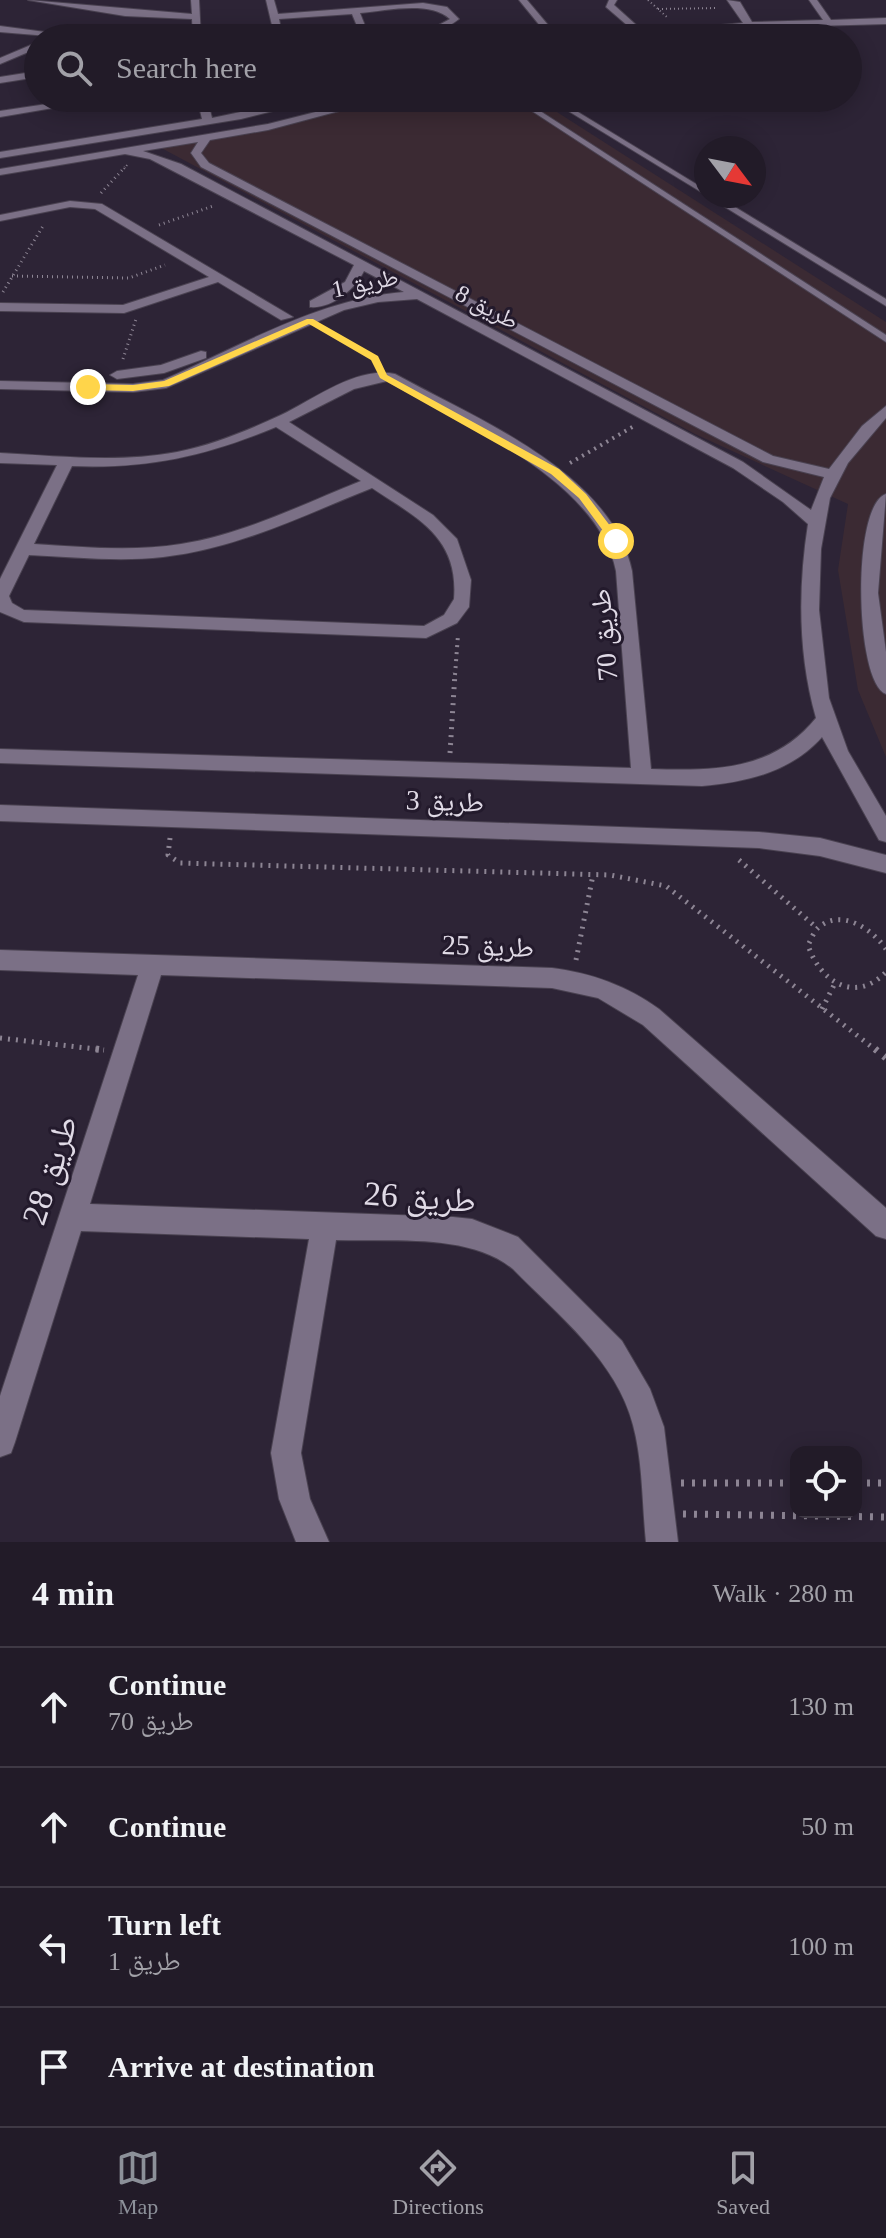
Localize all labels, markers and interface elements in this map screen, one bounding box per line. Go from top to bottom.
search box [24,24,862,112]
icon: search [52,46,96,90]
text: Search here [116,51,257,84]
north arrow [694,136,766,208]
street label: طريق 1 [329,263,401,304]
street label: طريق 8 [451,280,523,335]
route end [70,369,106,405]
route start [598,523,634,559]
street label: طريق 70 [585,587,625,682]
street label: طريق 3 [405,784,485,820]
street label: طريق 25 [441,929,535,965]
street label: طريق 28 [15,1111,87,1230]
street label: طريق 26 [363,1175,477,1221]
map controls [790,1446,862,1518]
button: locate [790,1446,862,1518]
text: 4 min [32,1575,114,1612]
text: Walk · 280 m [712,1579,854,1608]
text: Continue [108,1668,226,1701]
icon: ahead [32,1685,76,1729]
text: 130 m [788,1692,854,1721]
text: طريق 70 [108,1707,194,1736]
icon: ahead [32,1805,76,1849]
text: Continue [108,1810,226,1843]
text: 50 m [801,1812,854,1841]
text: Turn left [108,1908,221,1941]
icon: left [32,1925,76,1969]
text: 100 m [788,1932,854,1961]
text: طريق 1 [108,1947,181,1976]
icon: arrive [32,2045,76,2089]
text: Arrive at destination [108,2050,375,2083]
tab: Map [116,2146,160,2220]
tab: Directions [392,2146,484,2220]
tab: Saved [716,2146,770,2220]

